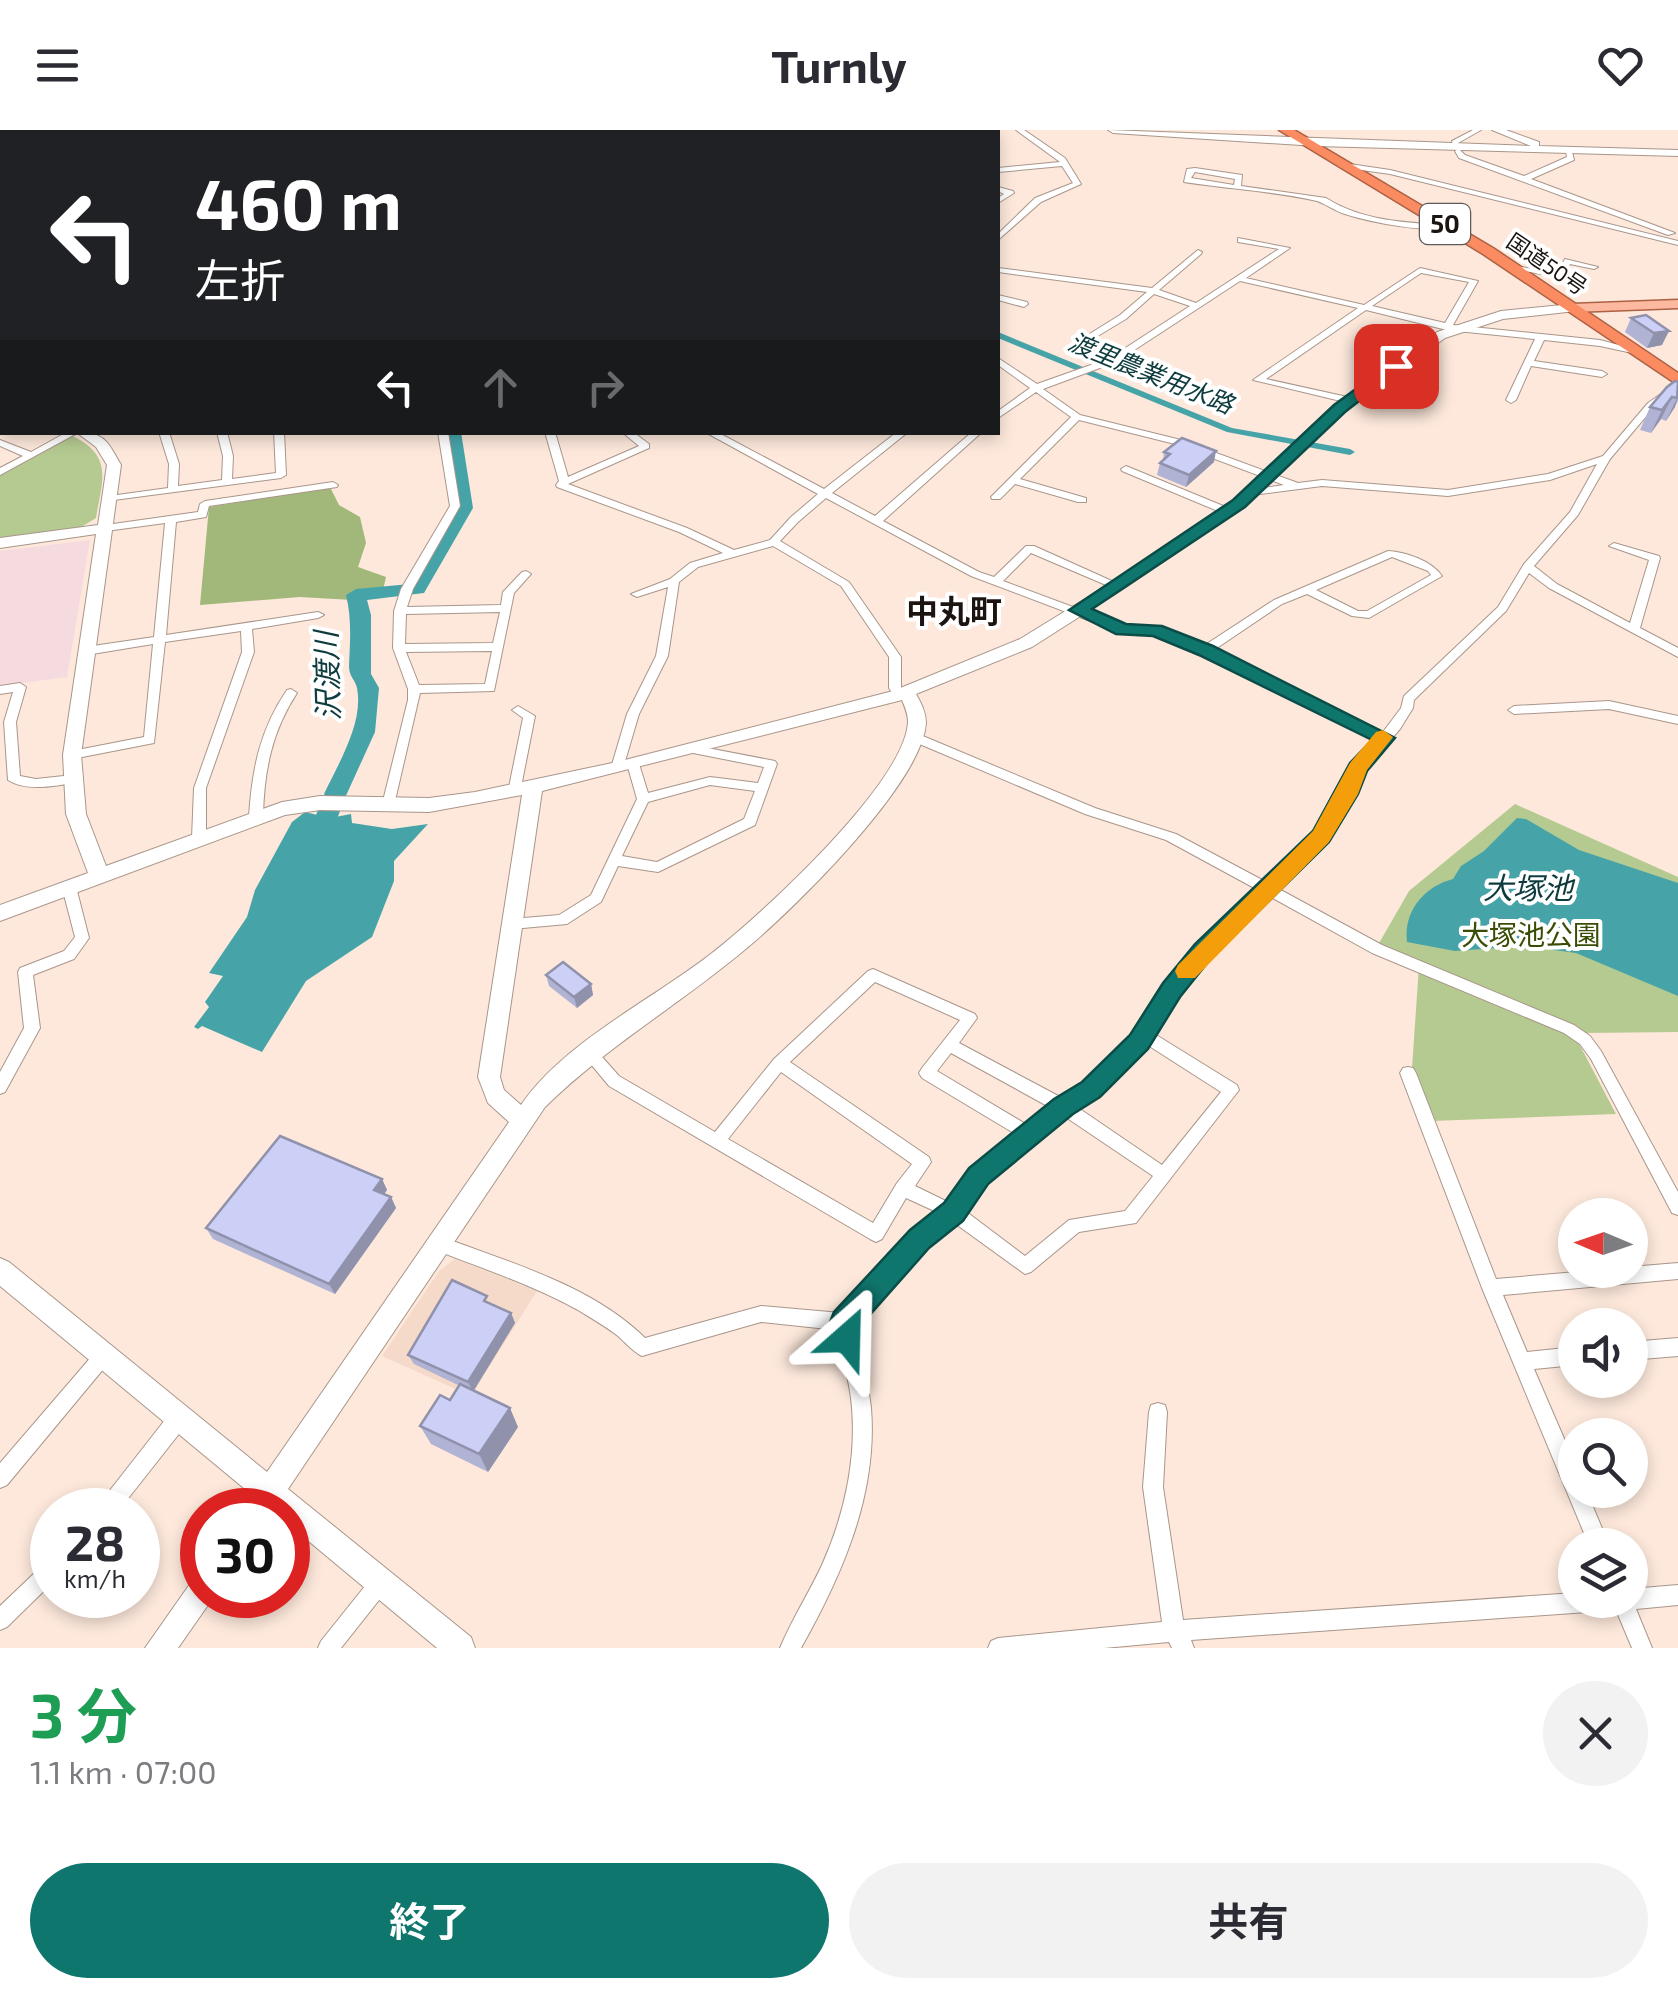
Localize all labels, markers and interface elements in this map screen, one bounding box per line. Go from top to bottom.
icon: menu [30,38,85,93]
text: Turnly [771,38,907,92]
icon: heart [1593,38,1648,93]
text: 460 m [195,160,402,244]
icon: left [30,170,160,300]
road number: 50 [1420,204,1470,244]
street label: 国道50号 [1503,227,1593,299]
text: 左折 [195,252,285,306]
pin [1354,324,1439,409]
water label: 渡里農業用水路 [1065,325,1240,420]
icon: arrive [1369,339,1424,394]
icon: left [368,360,423,415]
icon: ahead [473,360,528,415]
icon: right [578,360,633,415]
district label: 中丸町 [906,591,1002,629]
water label: 沢渡川 [306,627,346,722]
water label: 大塚池 [1483,869,1576,905]
park label: 大塚池公園 [1461,917,1601,951]
north arrow [1558,1198,1648,1288]
map controls [1558,1198,1648,1618]
position arrow [795,1286,899,1390]
button: sound [1558,1308,1648,1398]
button: search [1558,1418,1648,1508]
speed limit sign: 30 [180,1488,310,1618]
text: 28 [65,1511,125,1571]
button: layers [1558,1528,1648,1618]
text: km/h [64,1563,126,1593]
text: 3 分 [30,1678,137,1750]
button: close [1543,1681,1648,1786]
text: 1.1 km · 07:00 [30,1752,217,1790]
button: 終了 [30,1863,829,1978]
button: 共有 [849,1863,1648,1978]

